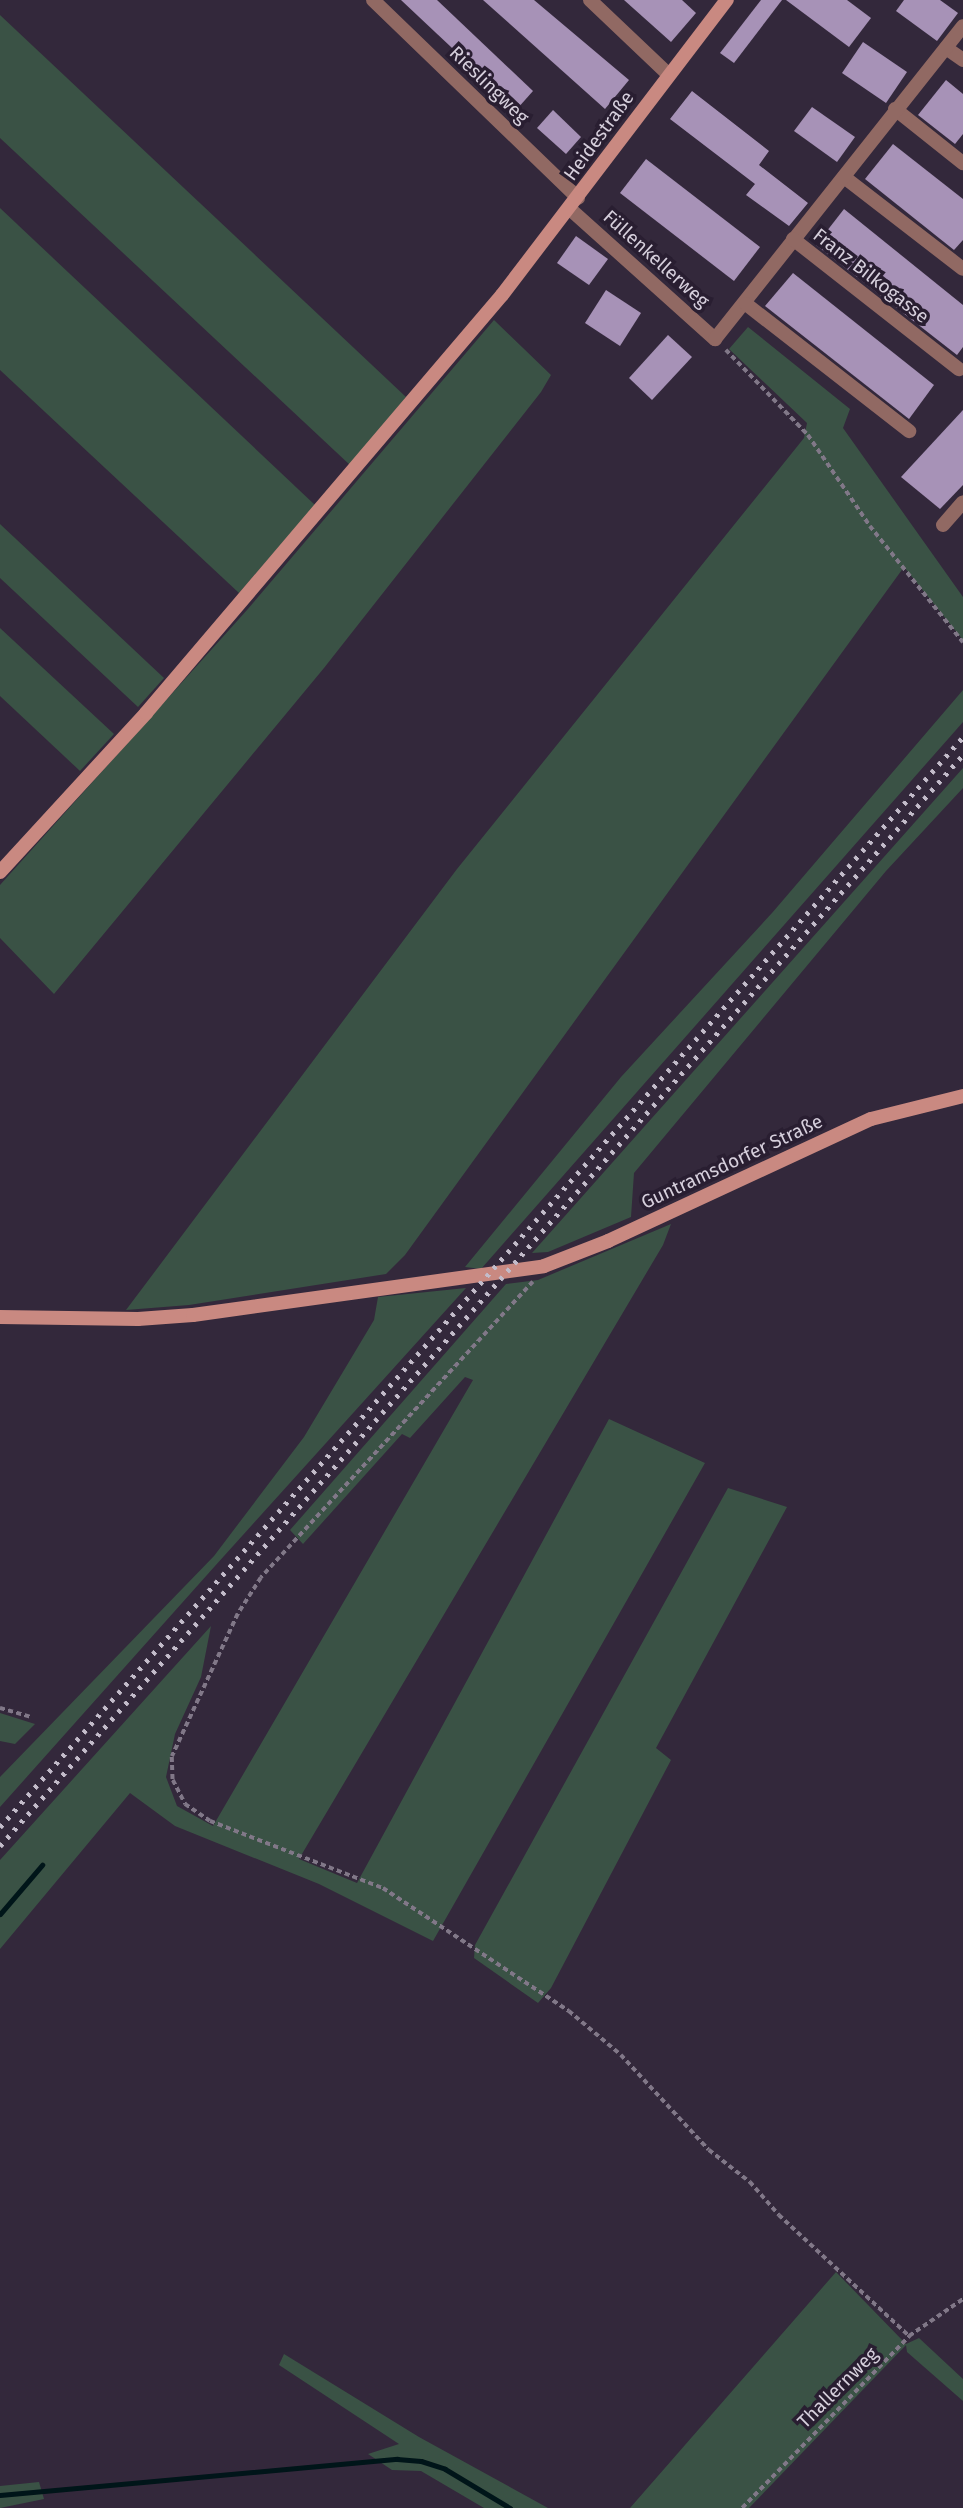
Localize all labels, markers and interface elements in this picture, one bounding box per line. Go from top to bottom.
street label: Rieslingweg [444,41,534,129]
street label: Heidestraße [559,87,639,185]
street label: Füllenkellerweg [598,205,714,313]
street label: Franz Bilkogasse [808,224,934,328]
street label: Guntramsdorfer Straße [638,1110,826,1214]
street label: Thallernweg [793,2343,883,2433]

